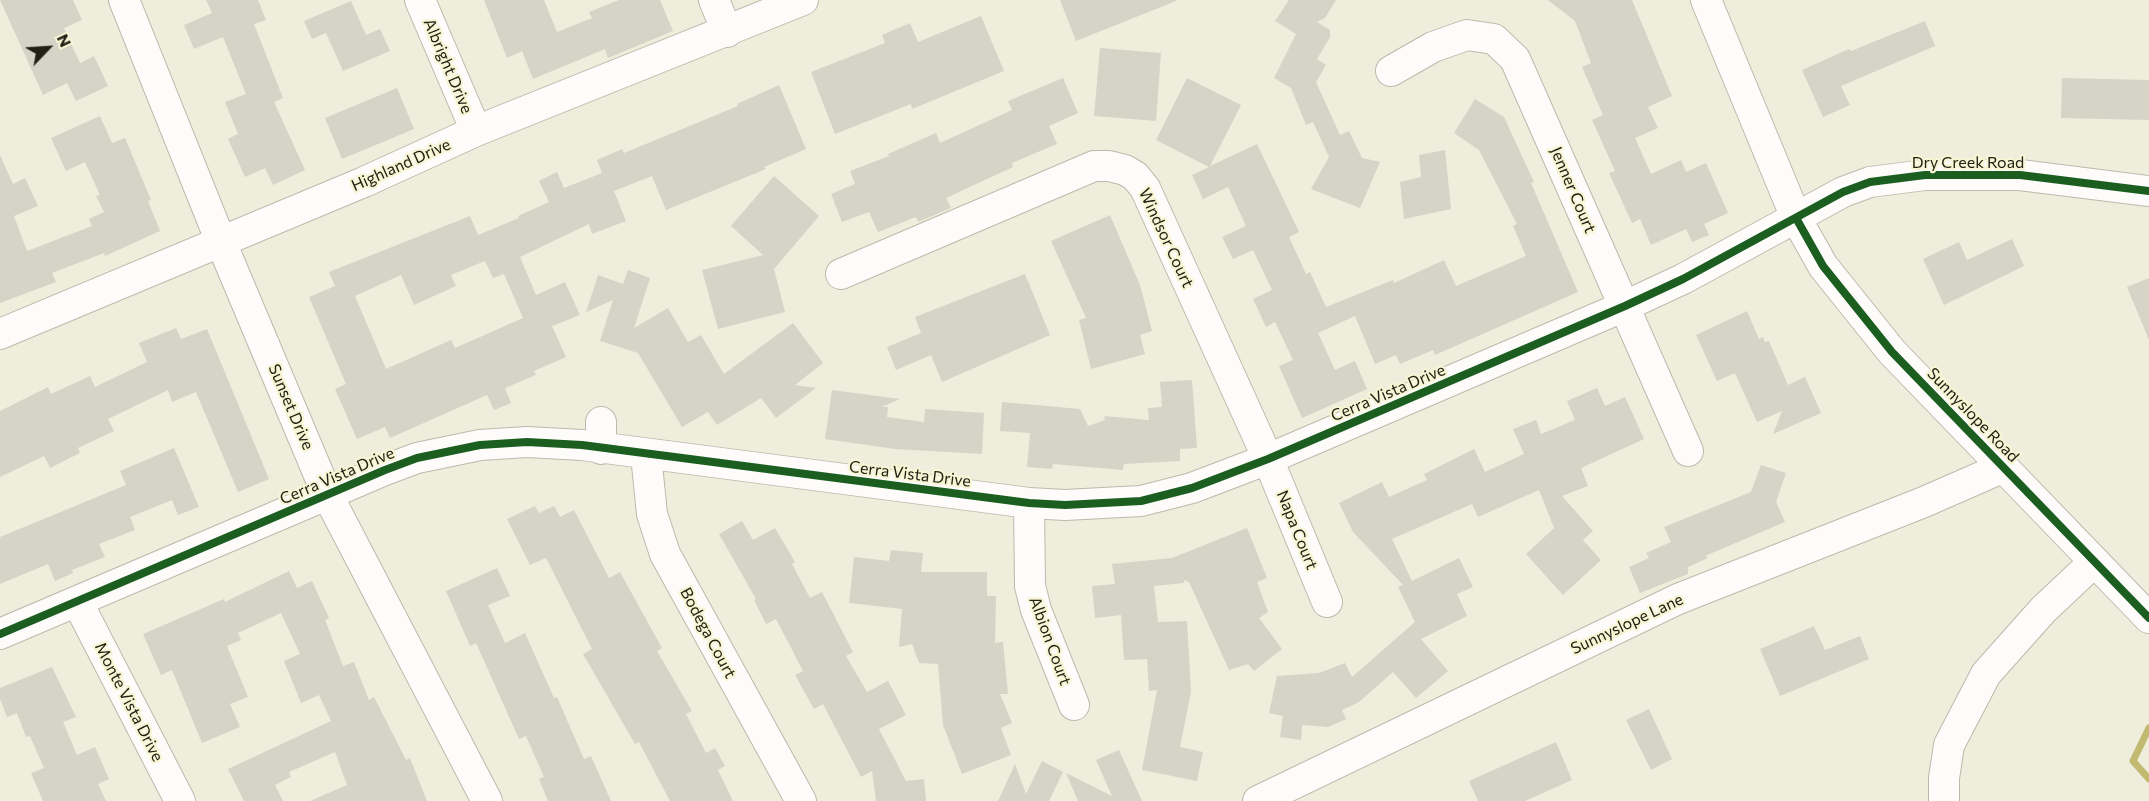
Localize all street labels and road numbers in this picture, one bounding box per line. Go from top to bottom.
street label: Albright Drive [419,16,477,116]
street label: Highland Drive [348,135,454,195]
street label: Jenner Court [1546,144,1600,236]
street label: Dry Creek Road [1912,153,2024,173]
street label: Windsor Court [1135,185,1197,291]
street label: Cerra Vista Drive [1328,360,1448,426]
street label: Sunset Drive [264,361,318,453]
street label: Sunnyslope Road [1923,364,2023,466]
street label: Cerra Vista Drive [277,443,397,509]
street label: Cerra Vista Drive [848,457,972,491]
street label: Napa Court [1272,488,1322,572]
street label: Bodega Court [676,584,740,682]
street label: Sunnyslope Lane [1568,590,1686,658]
street label: Albion Court [1025,594,1075,688]
street label: Monte Vista Drive [91,639,167,765]

